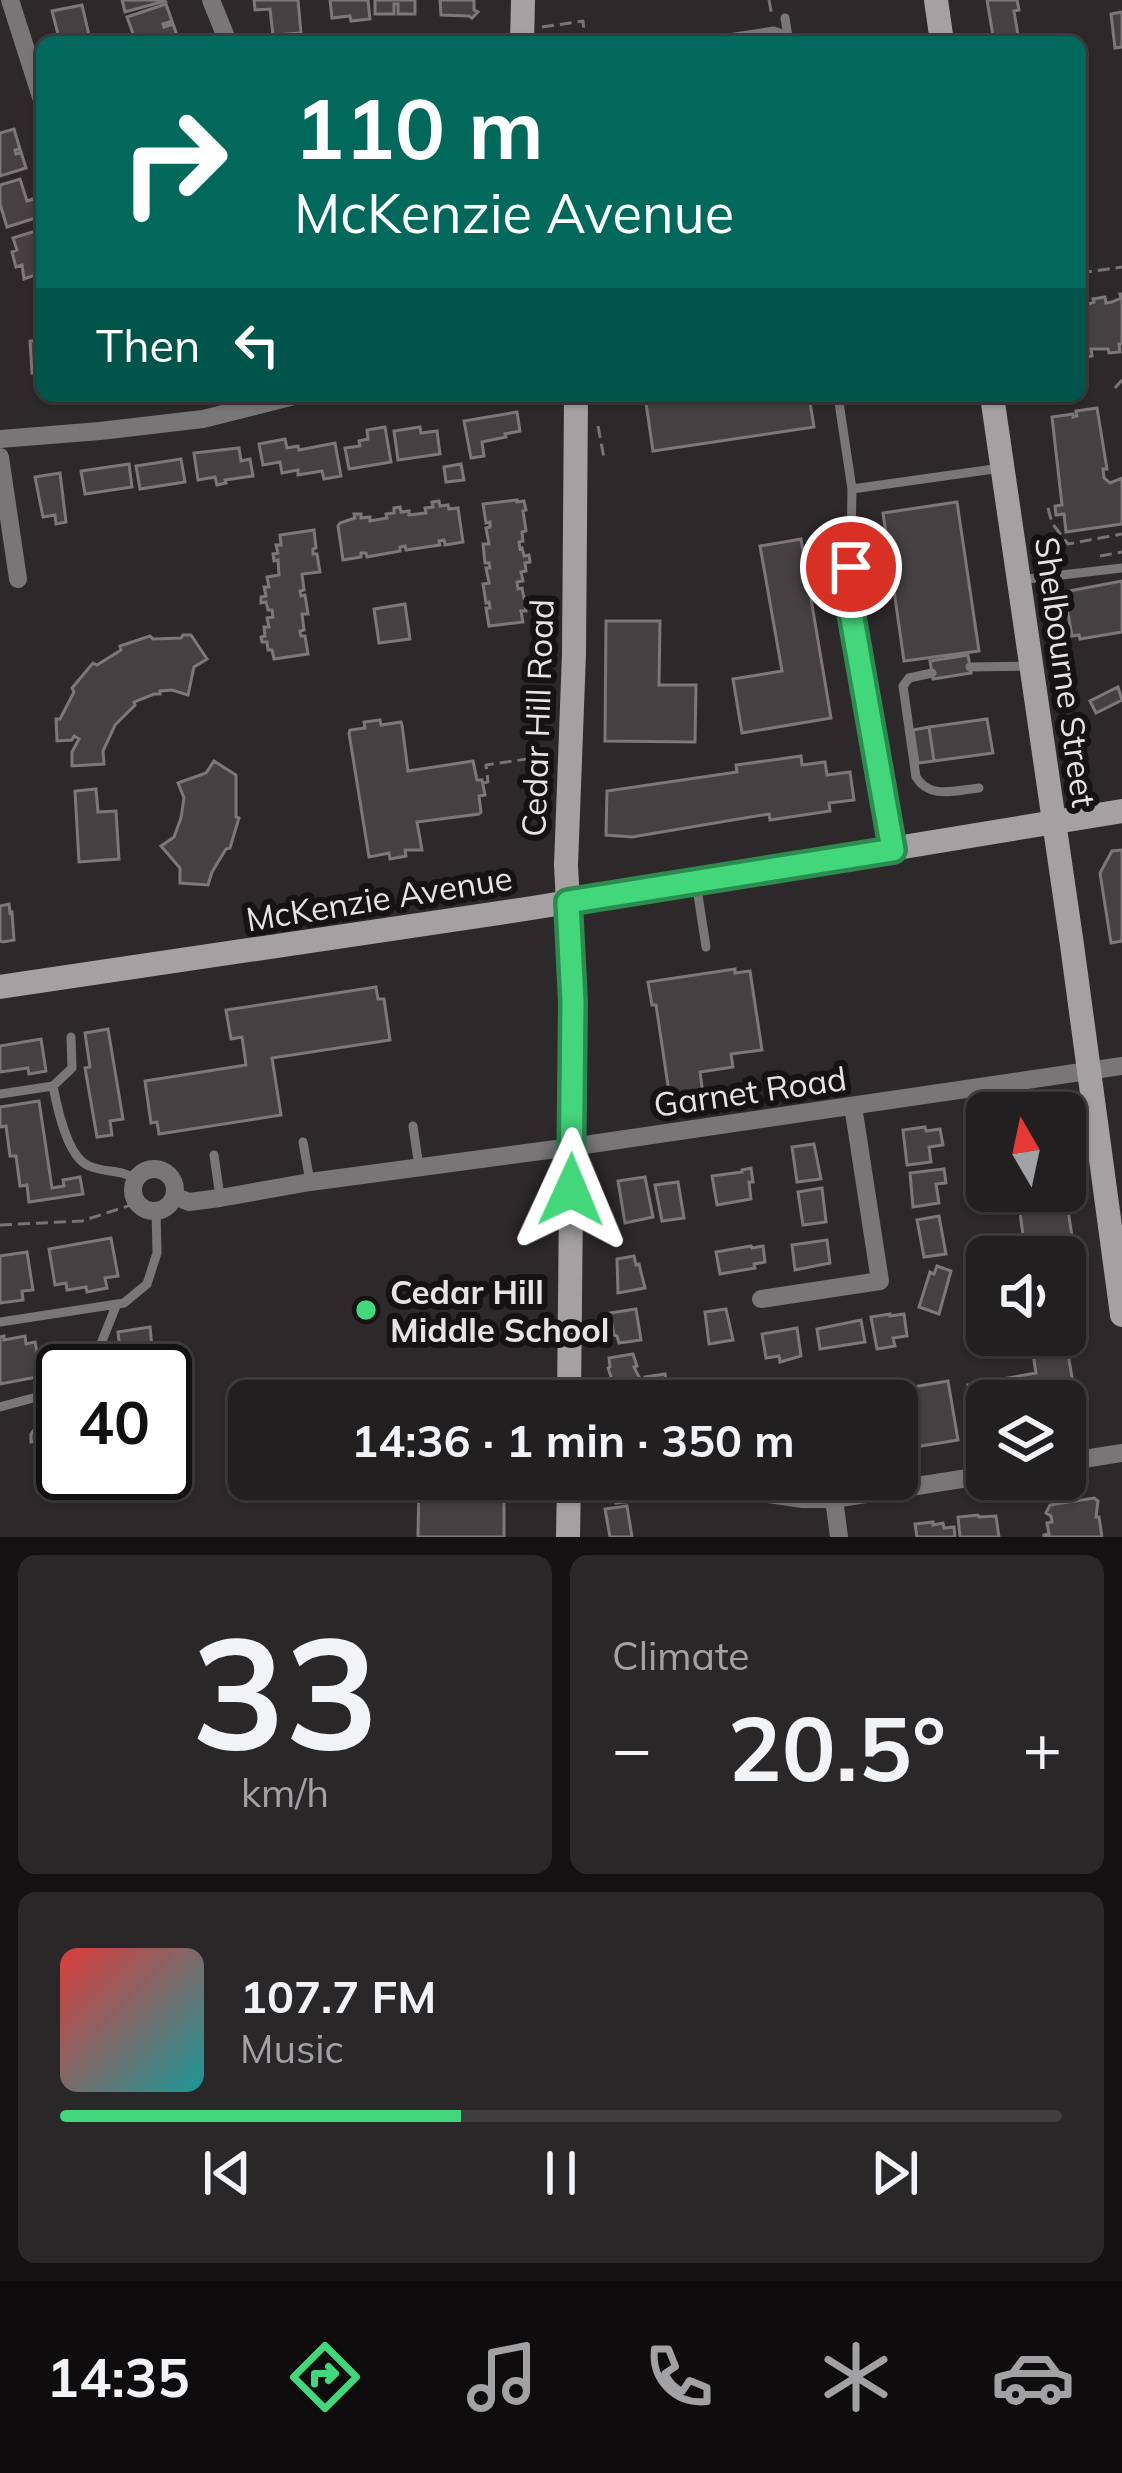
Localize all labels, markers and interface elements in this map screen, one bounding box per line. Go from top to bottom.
text: 110 m [294,75,544,180]
icon: right [96,84,252,240]
text: McKenzie Avenue [294,179,734,247]
icon: left [224,312,290,378]
text: Then [96,317,200,373]
pin [800,516,902,618]
icon: arrive [818,534,884,600]
street label: Shelbourne Street [1027,534,1105,810]
street label: Cedar Hill Road [512,598,562,838]
street label: McKenzie Avenue [243,857,515,939]
street label: Garnet Road [651,1057,849,1125]
north arrow [966,1092,1086,1212]
map controls [966,1092,1086,1500]
position arrow [508,1127,634,1253]
button: sound [966,1236,1086,1356]
place label: Cedar Hill Middle School [390,1271,609,1350]
marker: Cedar Hill Middle School [353,1297,379,1323]
speed limit sign: 40 [36,1344,192,1500]
button: layers [966,1380,1086,1500]
text: 14:36 · 1 min · 350 m [351,1412,795,1468]
text: 33 [191,1592,379,1788]
text: Climate [612,1631,750,1680]
text: 20.5° [728,1691,946,1804]
text: − [612,1706,652,1789]
text: + [1022,1706,1062,1789]
text: km/h [241,1768,329,1817]
text: 107.7 FM [240,1968,436,2024]
text: Music [240,2024,344,2073]
icon: previous [194,2140,260,2206]
icon: pause [528,2140,594,2206]
icon: next [862,2140,928,2206]
icon: directions [283,2335,367,2419]
icon: music [460,2335,544,2419]
icon: phone [637,2335,721,2419]
icon: climate [814,2335,898,2419]
icon: car [991,2335,1075,2419]
text: 14:35 [47,2343,190,2411]

